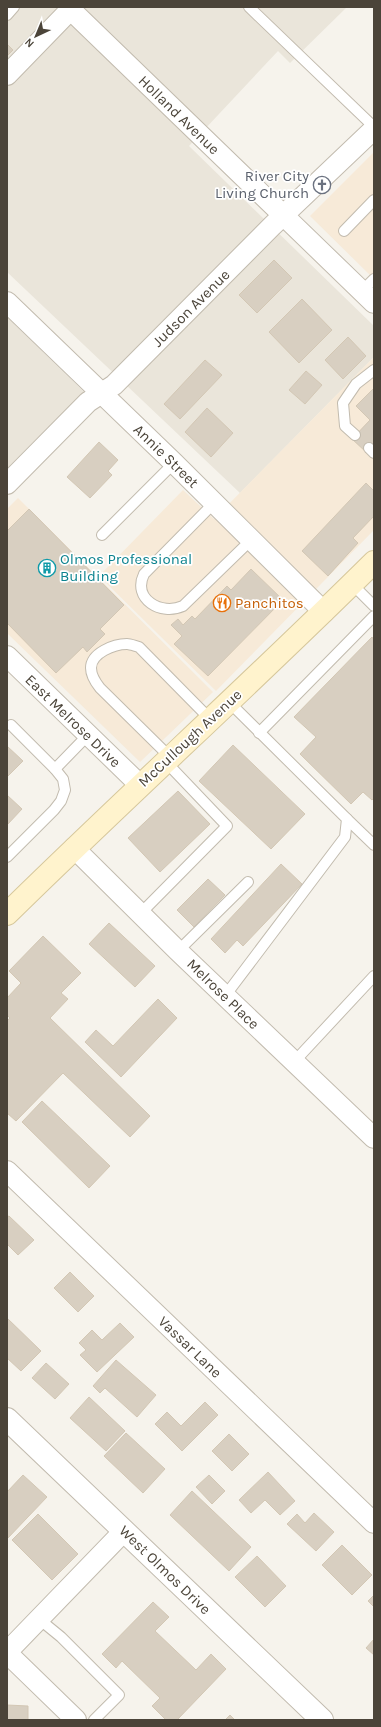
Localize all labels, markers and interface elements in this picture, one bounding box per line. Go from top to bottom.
north arrow [16,16,56,56]
text: N [22,35,37,50]
street label: Holland Avenue [135,72,223,158]
place label: River City Living Church [215,167,309,202]
church icon: River City Living Church [312,175,332,195]
street label: Judson Avenue [149,266,233,350]
street label: Annie Street [130,420,203,492]
place label: Olmos Professional Building [60,550,192,585]
building icon: Olmos Professional Building [37,558,57,578]
restaurant icon: Panchitos [212,593,232,613]
place label: Panchitos [235,594,304,612]
street label: East Melrose Drive [21,671,125,771]
street label: McCullough Avenue [135,685,245,791]
street label: Melrose Place [183,955,263,1033]
street label: Vassar Lane [155,1312,225,1382]
street label: West Olmos Drive [115,1522,215,1618]

